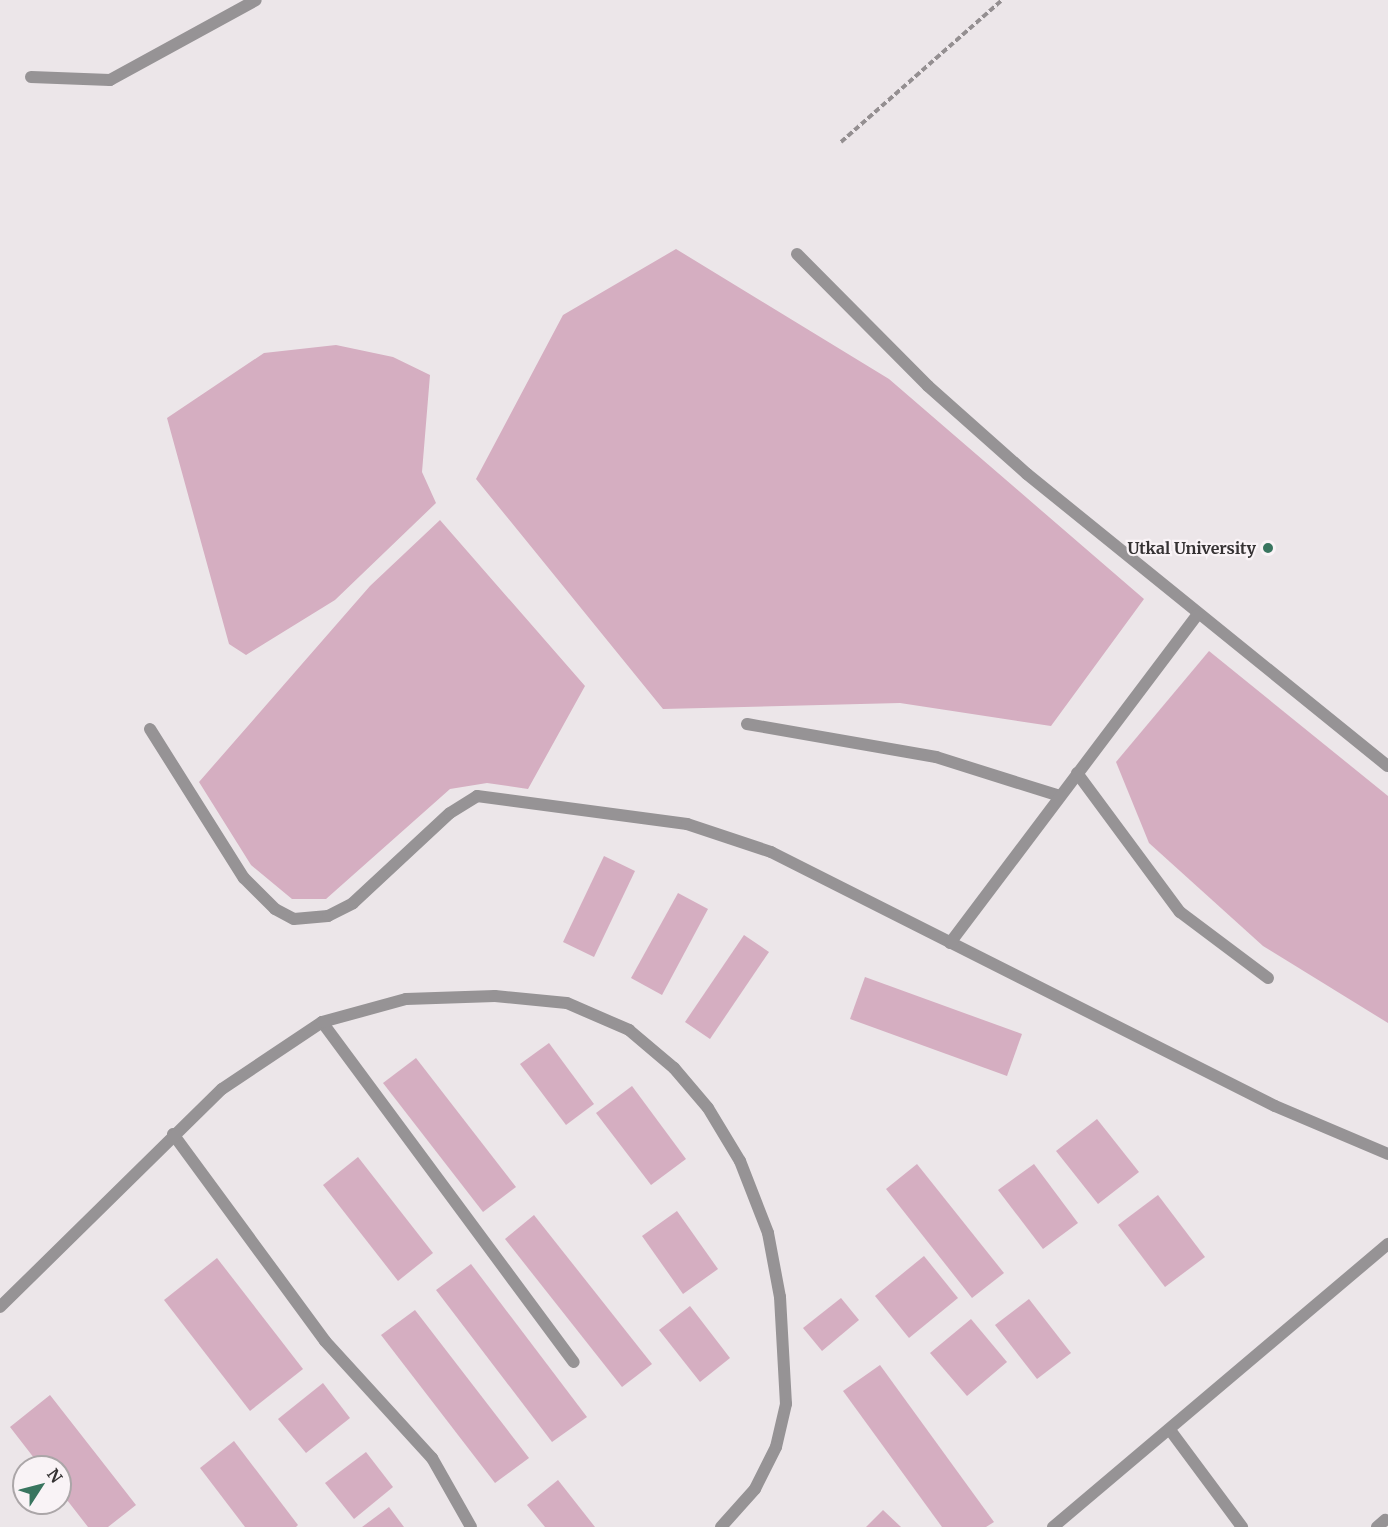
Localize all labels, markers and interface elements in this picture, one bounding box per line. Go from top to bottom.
place label: Utkal University [1127,538,1256,558]
marker: Utkal University [1261,541,1275,555]
north arrow [12,1455,72,1515]
text: N [43,1465,67,1487]

